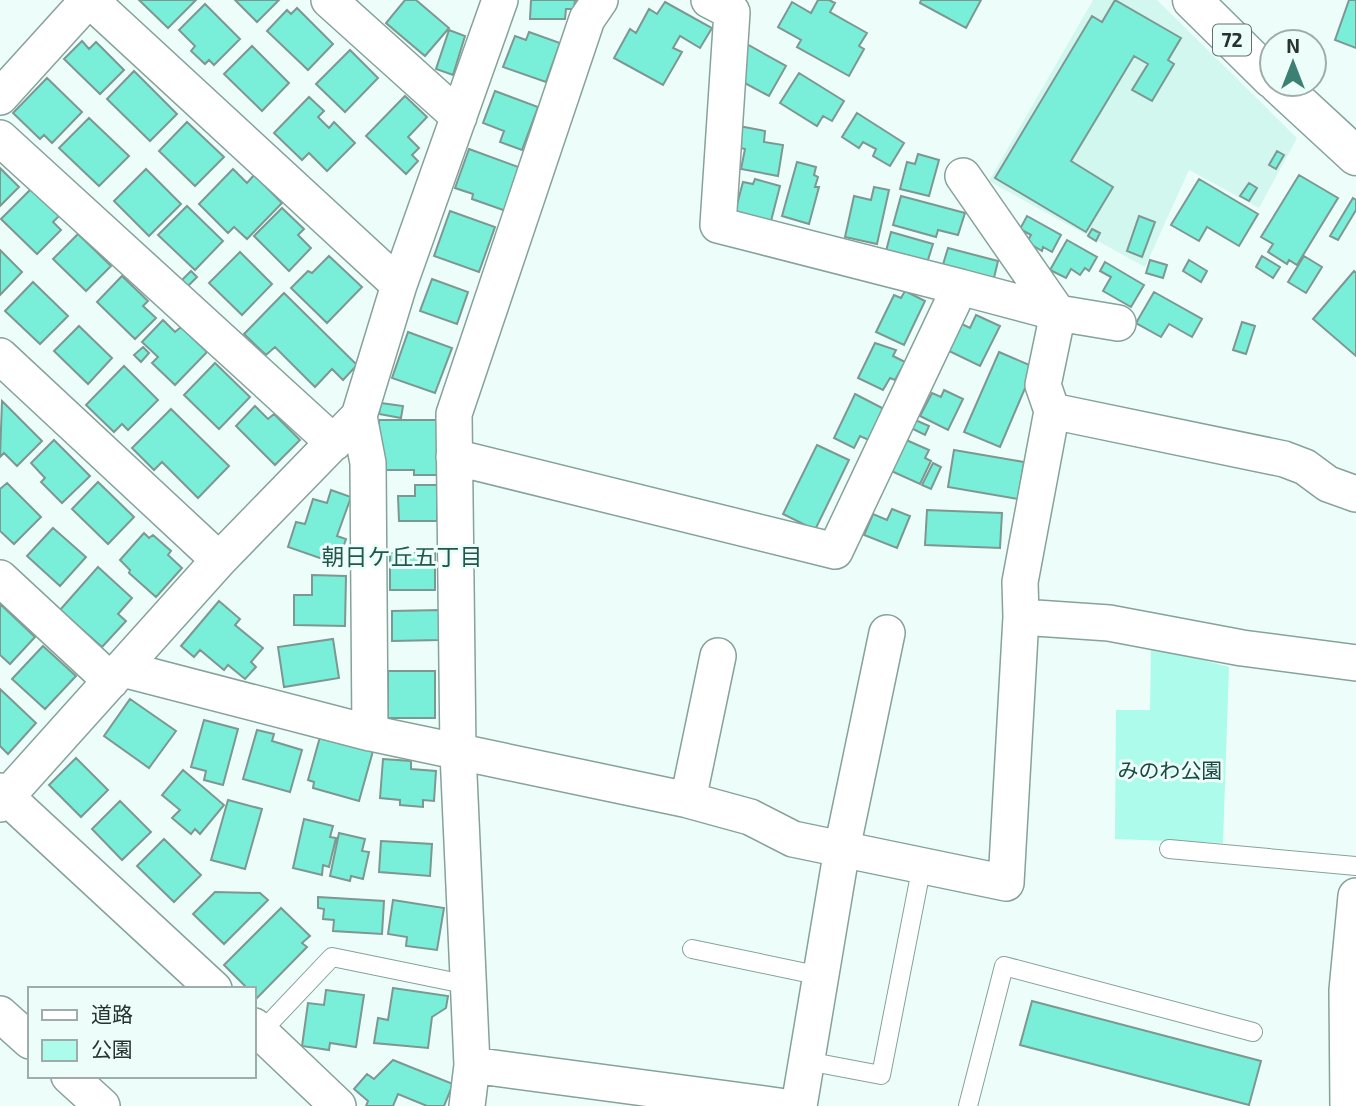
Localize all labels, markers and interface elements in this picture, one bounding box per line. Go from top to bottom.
road number: 72 [1213,24,1251,56]
north arrow [1258,28,1328,98]
text: N [1286,34,1300,57]
district label: 朝日ケ丘五丁目 [322,542,483,570]
park label: みのわ公園 [1118,757,1223,782]
legend [28,987,256,1078]
text: 道路 [91,1001,133,1026]
text: 公園 [91,1036,133,1061]

